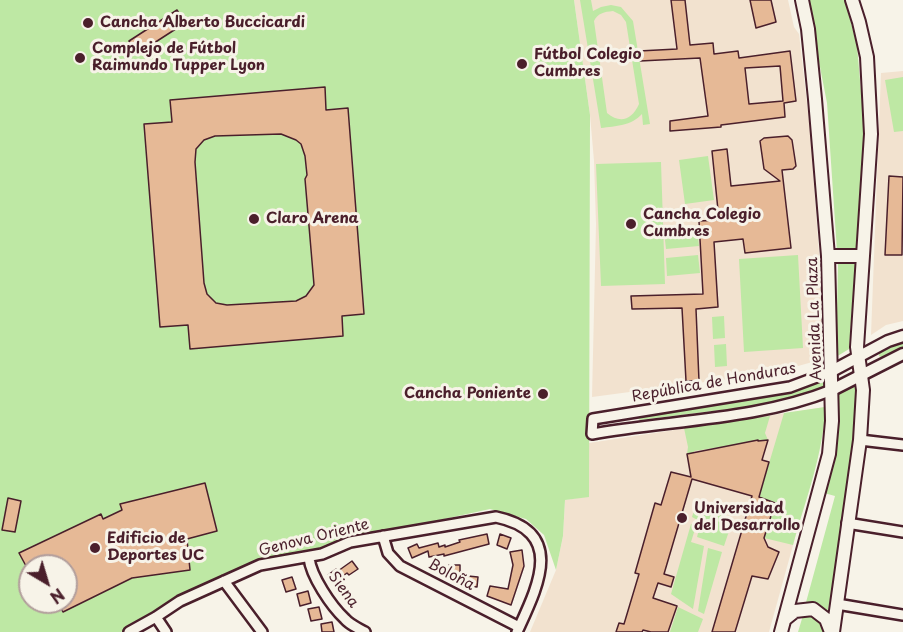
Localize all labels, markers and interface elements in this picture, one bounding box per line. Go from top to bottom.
place label: Cancha Alberto Buccicardi [100,14,305,32]
marker: Cancha Alberto Buccicardi [81,16,95,30]
place label: Complejo de Fútbol Raimundo Tupper Lyon [92,40,265,75]
place label: Fútbol Colegio Cumbres [534,46,641,81]
marker: Complejo de Fútbol Raimundo Tupper Lyon [73,51,87,65]
marker: Fútbol Colegio Cumbres [515,57,529,71]
place label: Cancha Colegio Cumbres [643,206,761,241]
place label: Claro Arena [266,210,359,228]
marker: Claro Arena [247,212,261,226]
marker: Cancha Colegio Cumbres [624,217,638,231]
street label: Avenida La Plaza [804,257,826,381]
street label: República de Honduras [631,360,797,406]
place label: Cancha Poniente [404,385,531,403]
marker: Cancha Poniente [536,387,550,401]
place label: Universidad del Desarrollo [694,500,800,535]
marker: Universidad del Desarrollo [675,511,689,525]
street label: Genova Oriente [257,516,371,560]
place label: Edificio de Deportes UC [107,530,204,565]
marker: Edificio de Deportes UC [88,541,102,555]
north arrow [18,554,78,614]
street label: Boloña [425,555,477,595]
street label: Siena [324,569,362,611]
text: N [45,583,70,610]

